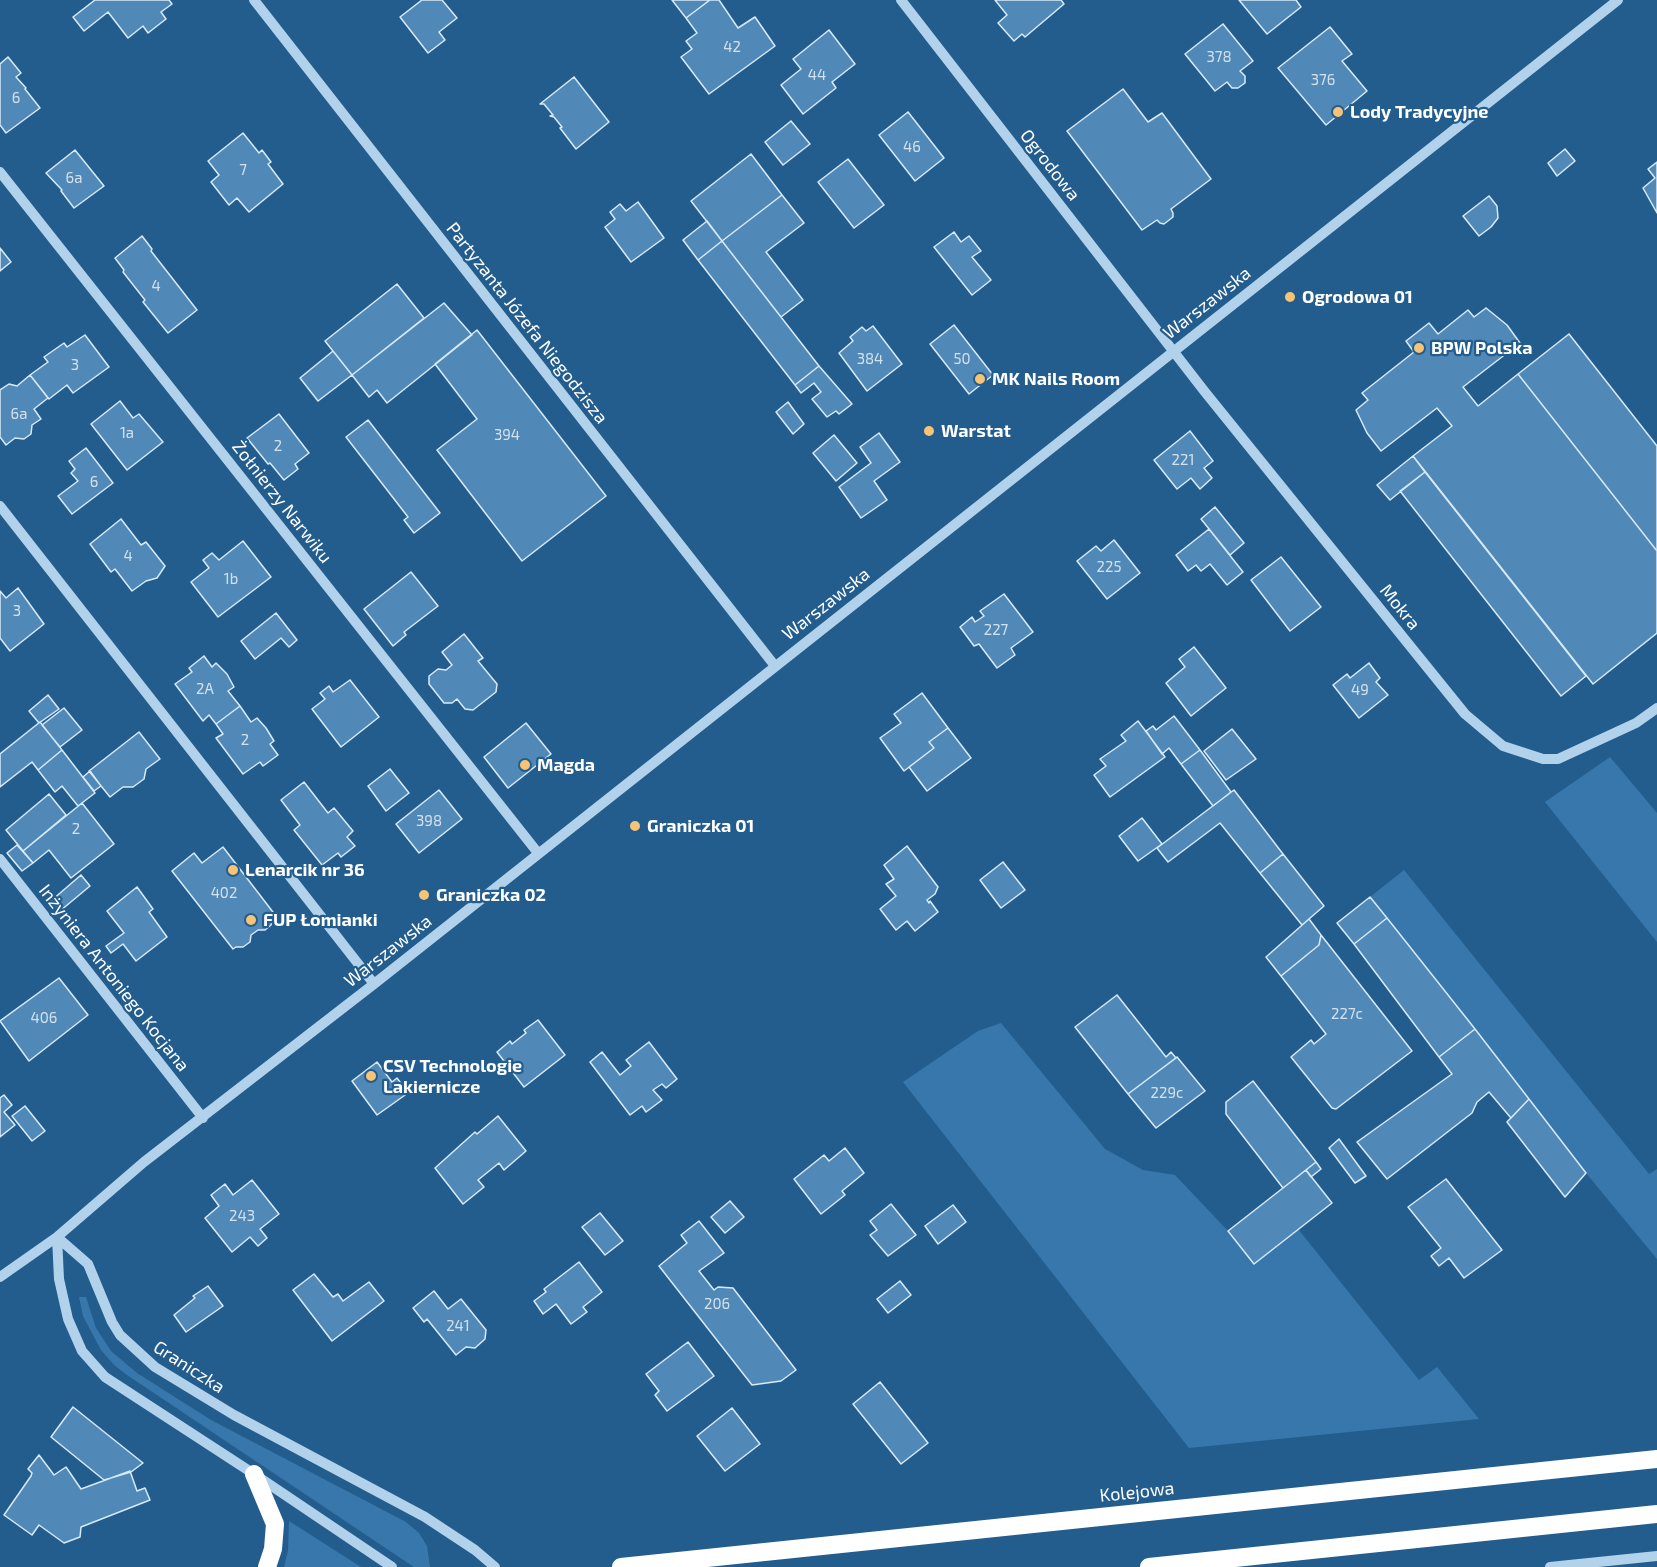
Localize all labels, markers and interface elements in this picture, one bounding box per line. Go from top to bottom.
house number: 42 [723,38,741,56]
house number: 378 [1206,48,1232,66]
house number: 44 [808,66,826,84]
house number: 376 [1311,71,1335,89]
house number: 6 [12,89,20,107]
place label: Lody Tradycyjne [1350,101,1489,123]
marker: Lody Tradycyjne [1331,105,1345,119]
street label: Ogrodowa [1016,125,1084,205]
house number: 46 [903,138,921,156]
house number: 7 [239,161,247,179]
house number: 6a [66,169,82,187]
street label: Partyzanta Józefa Niegodzisza [442,218,612,428]
street label: Warszawska [1159,262,1255,344]
house number: 4 [151,277,161,295]
place label: Ogrodowa 01 [1302,286,1413,308]
marker: Ogrodowa 01 [1283,290,1297,304]
place label: BPW Polska [1431,337,1533,359]
marker: BPW Polska [1412,341,1426,355]
house number: 384 [857,350,883,368]
house number: 50 [953,350,971,368]
house number: 3 [71,356,79,374]
place label: MK Nails Room [992,368,1120,390]
marker: MK Nails Room [973,372,987,386]
house number: 6a [11,405,27,423]
place label: Warstat [941,420,1011,442]
house number: 1a [120,424,134,442]
marker: Warstat [922,424,936,438]
house number: 394 [494,426,520,444]
street label: Żołnierzy Narwiku [228,437,336,567]
house number: 2 [274,437,282,455]
house number: 221 [1172,451,1194,469]
house number: 6 [90,473,98,491]
house number: 4 [123,547,133,565]
house number: 225 [1097,558,1121,576]
street label: Warszawska [778,563,874,645]
house number: 1b [224,570,238,588]
street label: Mokra [1375,580,1425,634]
house number: 3 [13,602,21,620]
house number: 227 [984,621,1008,639]
house number: 2A [196,680,214,698]
house number: 49 [1351,681,1369,699]
house number: 2 [241,731,249,749]
place label: Magda [537,754,595,776]
marker: Magda [518,758,532,772]
house number: 398 [416,812,442,830]
place label: Graniczka 01 [647,815,754,837]
marker: Graniczka 01 [628,819,642,833]
house number: 2 [72,820,80,838]
place label: Lenarcik nr 36 [245,859,365,881]
marker: Lenarcik nr 36 [226,863,240,877]
street label: Inżyniera Antoniego Kocjana [34,880,194,1076]
house number: 402 [211,884,237,902]
place label: Graniczka 02 [436,884,546,906]
marker: Graniczka 02 [417,888,431,902]
place label: FUP Łomianki [263,909,378,931]
street label: Warszawska [340,910,436,992]
marker: FUP Łomianki [244,913,258,927]
house number: 227c [1331,1005,1363,1023]
house number: 406 [31,1009,57,1027]
place label: CSV Technologie Lakiernicze [383,1055,522,1098]
marker: CSV Technologie Lakiernicze [364,1069,378,1083]
house number: 229c [1151,1084,1183,1102]
house number: 243 [229,1207,255,1225]
house number: 206 [704,1295,730,1313]
house number: 241 [446,1317,470,1335]
street label: Graniczka [149,1336,229,1398]
street label: Kolejowa [1099,1477,1175,1507]

